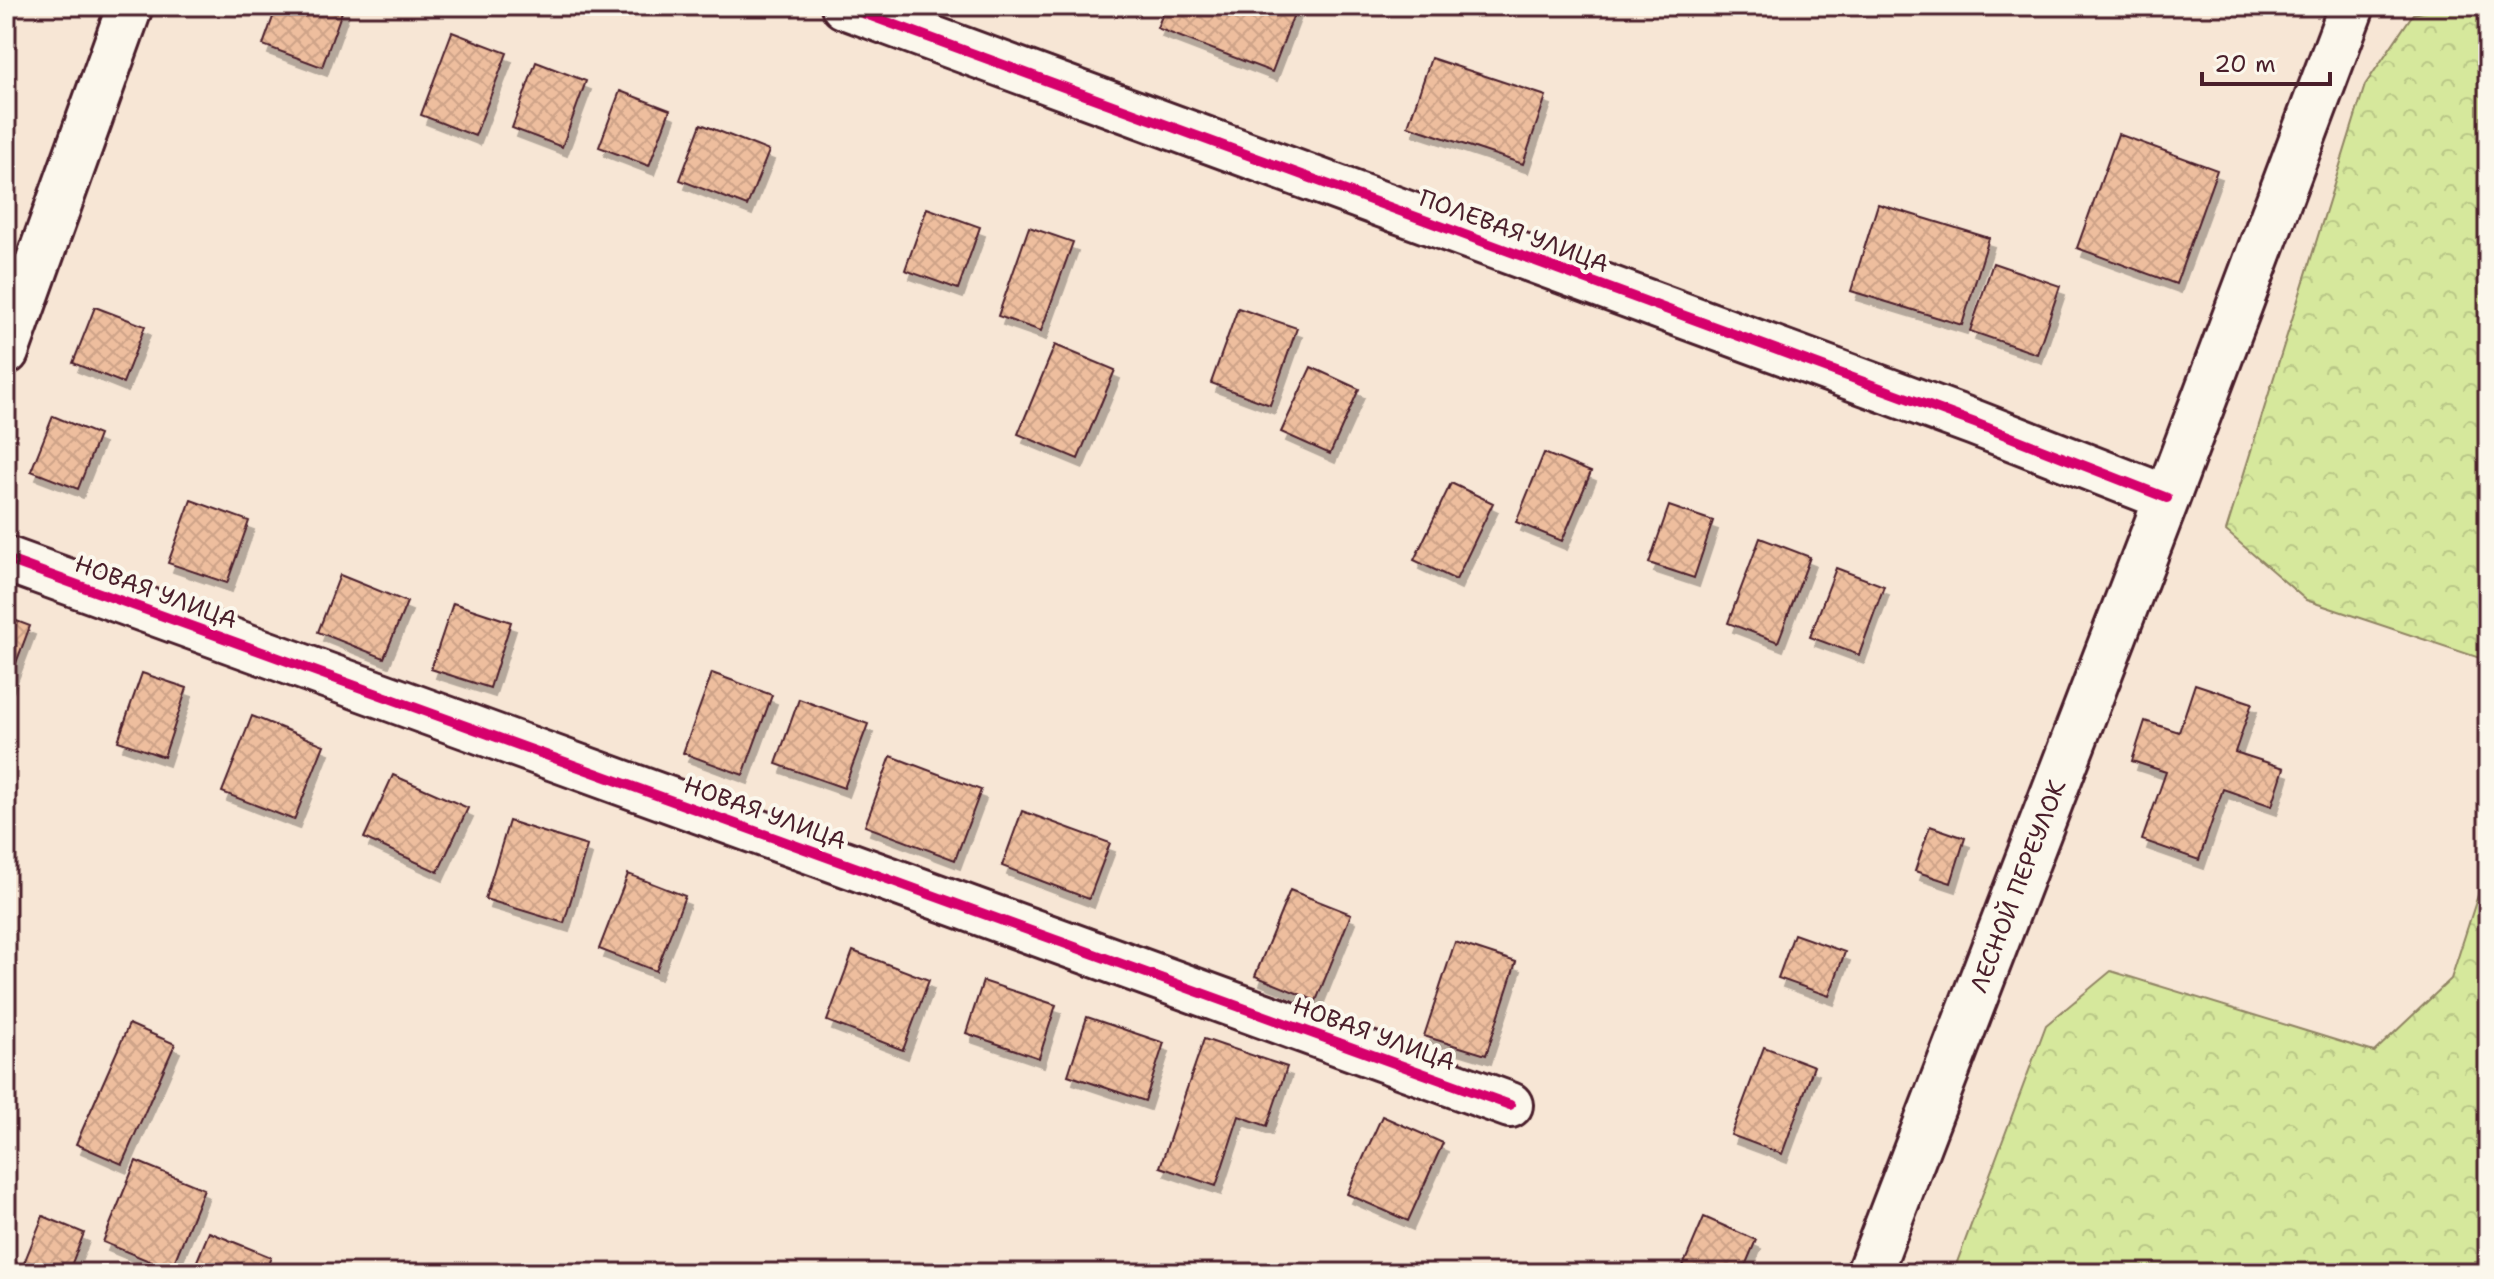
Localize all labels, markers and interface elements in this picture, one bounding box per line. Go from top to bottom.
scale bar [2202,36,2330,86]
text: 20 m [2214,48,2276,80]
street label: ПОЛЕВАЯ УЛИЦА [1415,182,1613,280]
street label: НОВАЯ УЛИЦА [70,548,242,636]
street label: НОВАЯ УЛИЦА [679,769,851,857]
street label: ЛЕСНОЙ ПЕРЕУЛОК [1963,774,2074,997]
street label: НОВАЯ УЛИЦА [1288,990,1460,1078]

